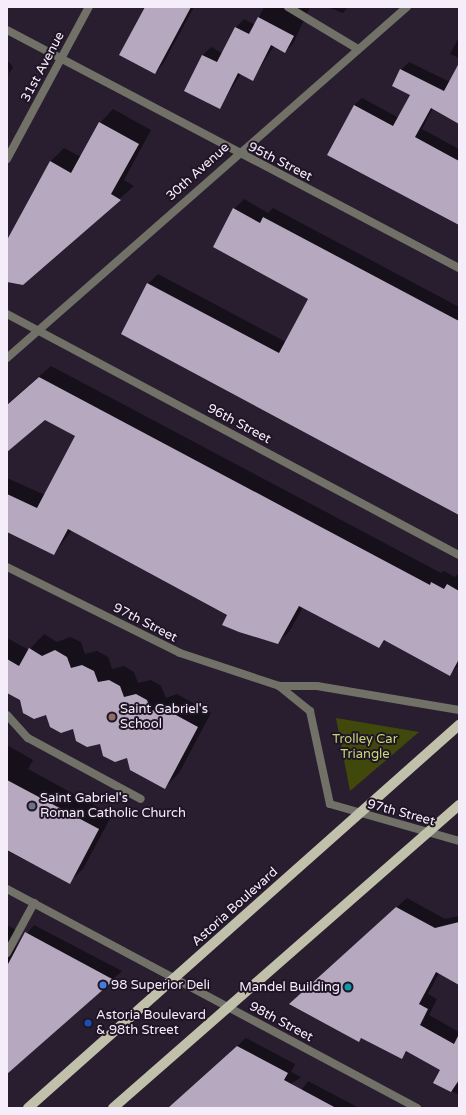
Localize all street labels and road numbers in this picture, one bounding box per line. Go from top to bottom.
street label: 31st Avenue [18,29,68,105]
street label: 95th Street [245,139,315,185]
street label: 30th Avenue [163,140,233,204]
street label: 96th Street [205,401,273,447]
street label: 97th Street [110,600,180,646]
street label: 97th Street [365,796,437,830]
street label: Astoria Boulevard [189,864,281,950]
street label: 98th Street [247,999,315,1045]

